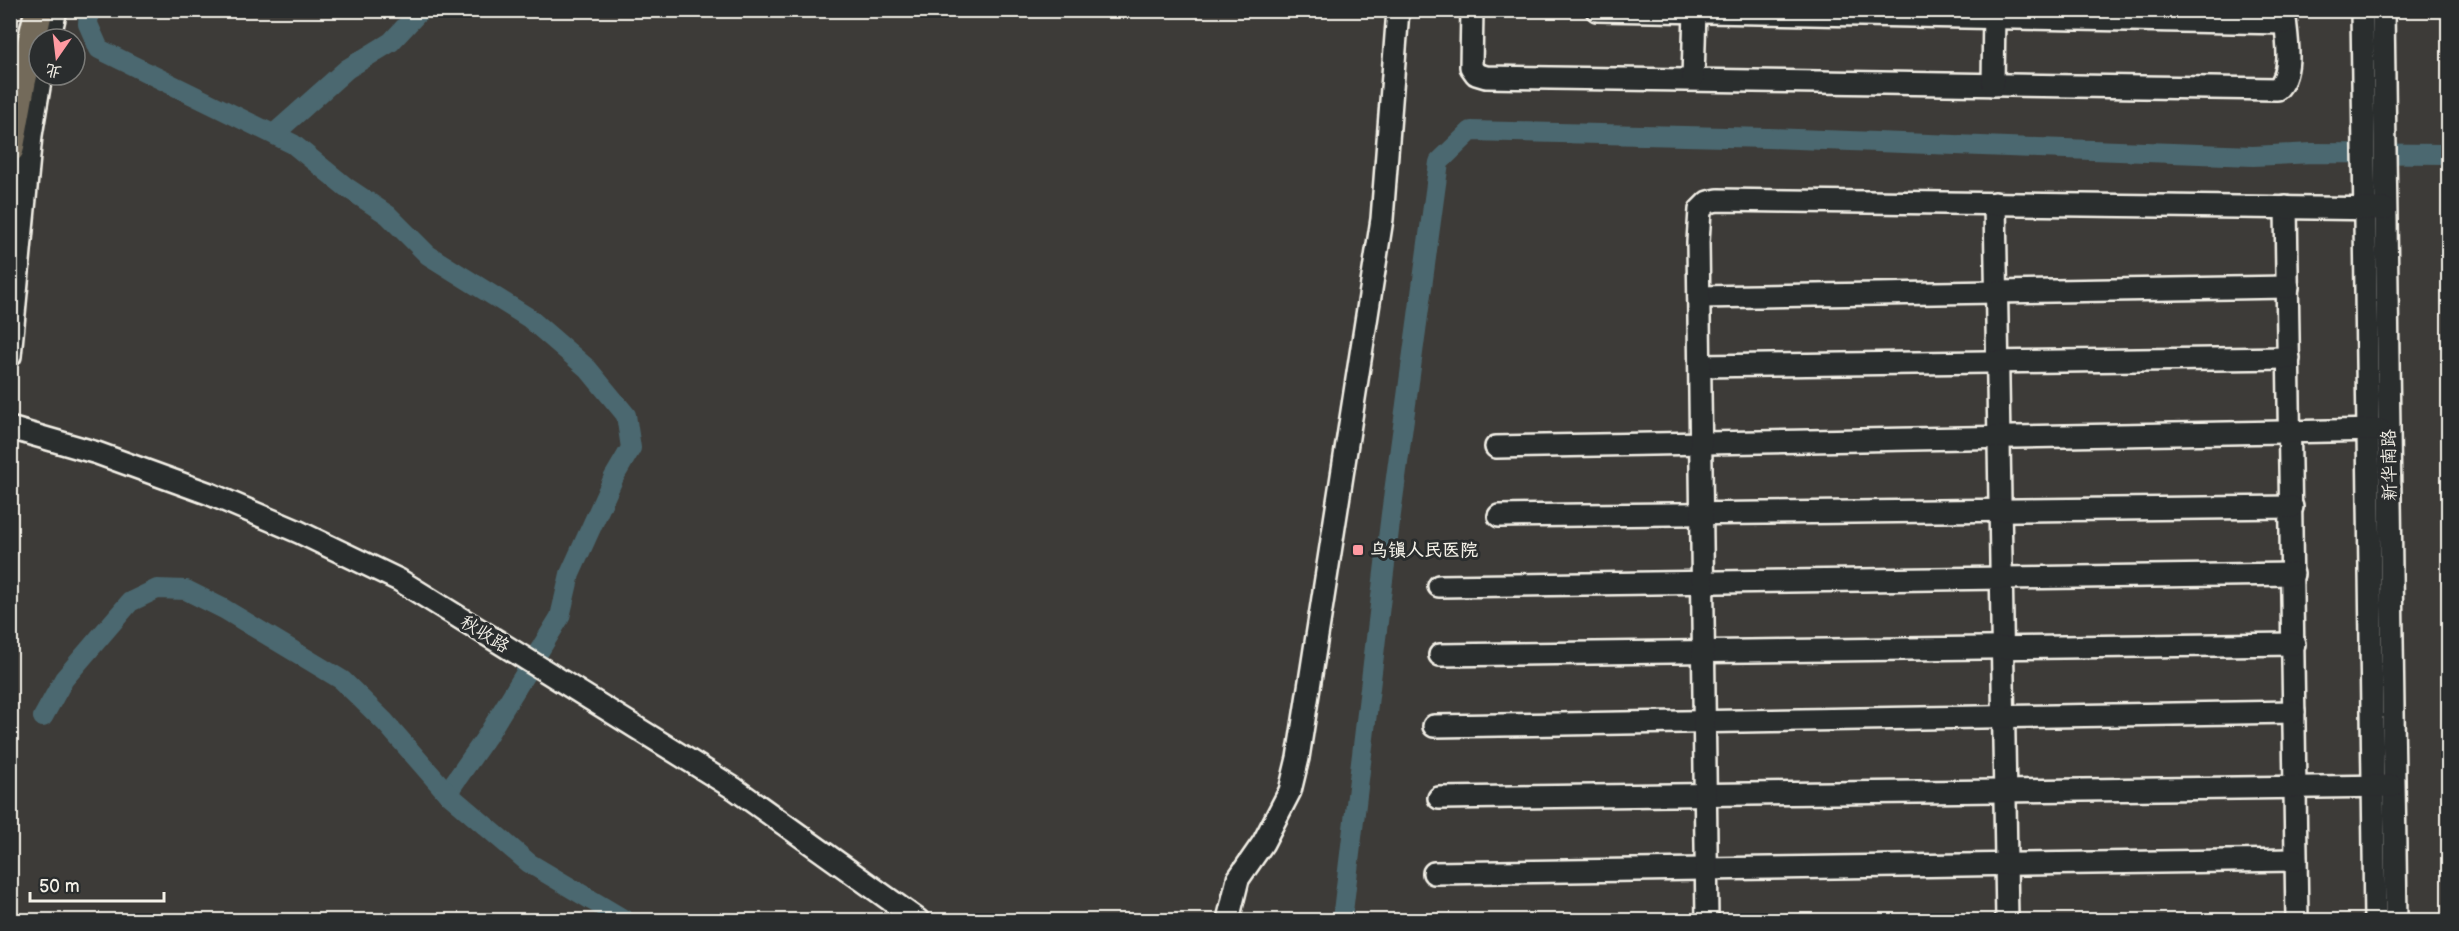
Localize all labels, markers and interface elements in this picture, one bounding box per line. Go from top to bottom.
north arrow [27,27,87,87]
text: 北 [44,59,64,81]
street label: 新华南路 [2378,429,2401,501]
place label: 乌镇人民医院 [1370,540,1478,561]
marker: 乌镇人民医院 [1351,543,1365,557]
street label: 秋收路 [456,611,513,658]
scale bar [30,865,164,903]
text: 50 m [39,876,80,897]

